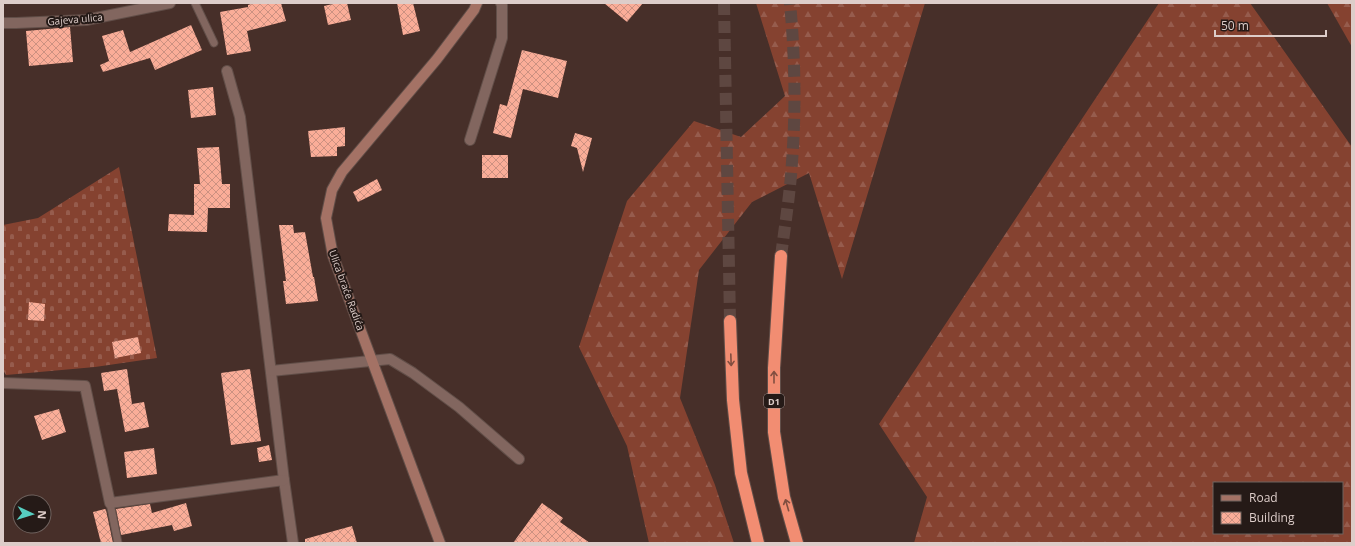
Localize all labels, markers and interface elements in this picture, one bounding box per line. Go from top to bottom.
street label: Gajeva ulica [47,10,103,28]
scale bar [1215,12,1326,38]
text: 50 m [1221,17,1249,34]
street label: Ulica braće Radića [326,248,368,332]
one-way arrow [727,353,735,366]
one-way arrow [770,371,778,384]
road number: D1 [764,394,784,408]
legend [1213,482,1343,534]
text: Road [1249,489,1278,506]
north arrow [12,494,52,534]
one-way arrow [783,499,790,512]
text: Building [1249,509,1295,526]
text: N [35,510,50,520]

